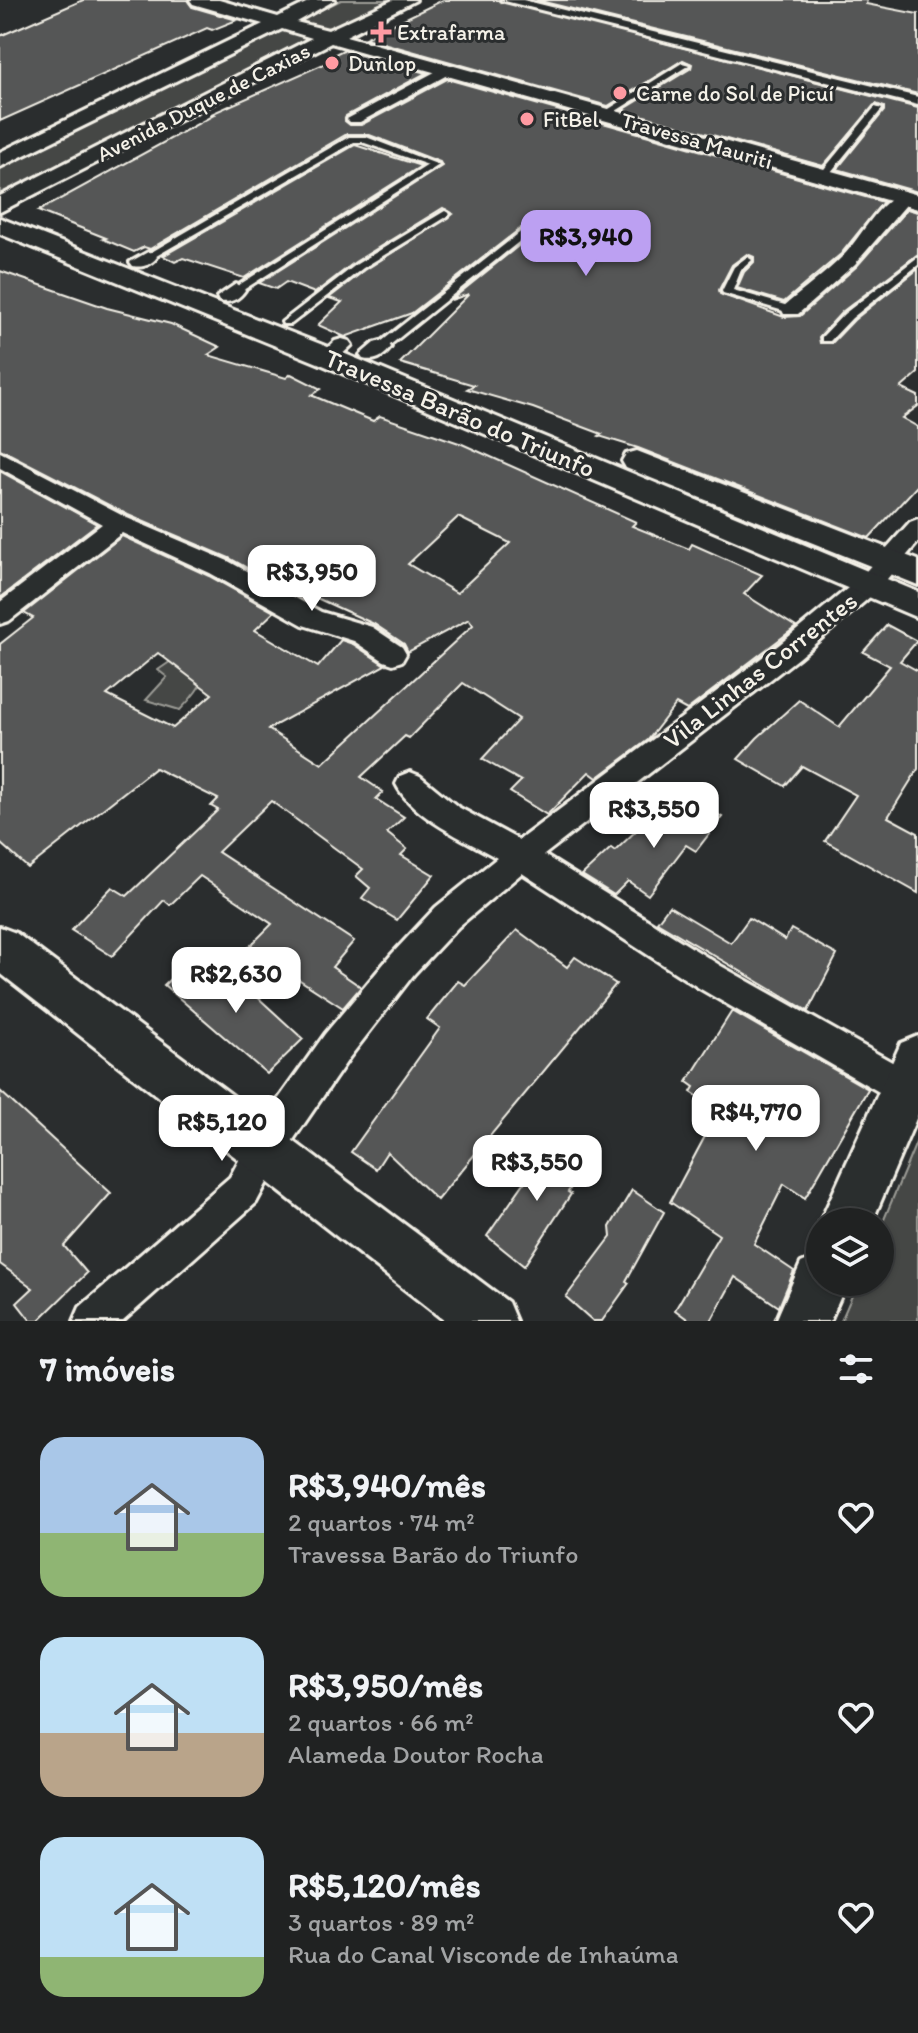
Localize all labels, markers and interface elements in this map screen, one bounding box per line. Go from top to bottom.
place label: Extrafarma [397,19,506,46]
marker: Extrafarma [372,23,390,41]
street label: Avenida Duque de Caxias [92,37,314,168]
place label: Dunlop [348,50,416,77]
marker: Dunlop [323,54,341,72]
place label: Carne do Sol de Picuí [636,80,834,107]
marker: Carne do Sol de Picuí [611,84,629,102]
place label: FitBel [543,106,599,133]
street label: Travessa Mauriti [618,106,776,175]
marker: FitBel [518,110,536,128]
pin: R$3,940 [512,210,660,278]
text: R$3,940 [539,220,633,252]
street label: Travessa Barão do Triunfo [320,342,600,484]
pin: R$3,950 [238,545,386,613]
text: R$3,950 [266,555,358,587]
street label: Vila Linhas Correntes [657,584,863,756]
pin: R$3,550 [580,782,728,850]
text: R$3,550 [608,792,700,824]
pin: R$2,630 [162,947,310,1015]
text: R$2,630 [190,957,282,989]
pin: R$4,770 [682,1085,830,1153]
pin: R$5,120 [148,1095,296,1163]
text: R$4,770 [710,1095,802,1127]
text: R$5,120 [177,1105,267,1137]
pin: R$3,550 [463,1135,611,1203]
text: R$3,550 [491,1145,583,1177]
map controls [806,1208,894,1296]
button: layers [806,1208,894,1296]
icon: filters [834,1347,878,1391]
text: 7 imóveis [40,1349,175,1390]
text: R$3,940/mês [288,1465,486,1506]
icon: home [104,1469,200,1565]
icon: heart [834,1495,878,1539]
text: 2 quartos · 74 m² [288,1506,475,1538]
text: Travessa Barão do Triunfo [288,1538,578,1570]
text: R$3,950/mês [288,1665,483,1706]
icon: home [104,1669,200,1765]
icon: heart [834,1695,878,1739]
text: 2 quartos · 66 m² [288,1706,474,1738]
text: Alameda Doutor Rocha [288,1738,544,1770]
text: R$5,120/mês [288,1865,481,1906]
icon: home [104,1869,200,1965]
icon: heart [834,1895,878,1939]
text: 3 quartos · 89 m² [288,1906,474,1938]
text: Rua do Canal Visconde de Inhaúma [288,1938,679,1970]

